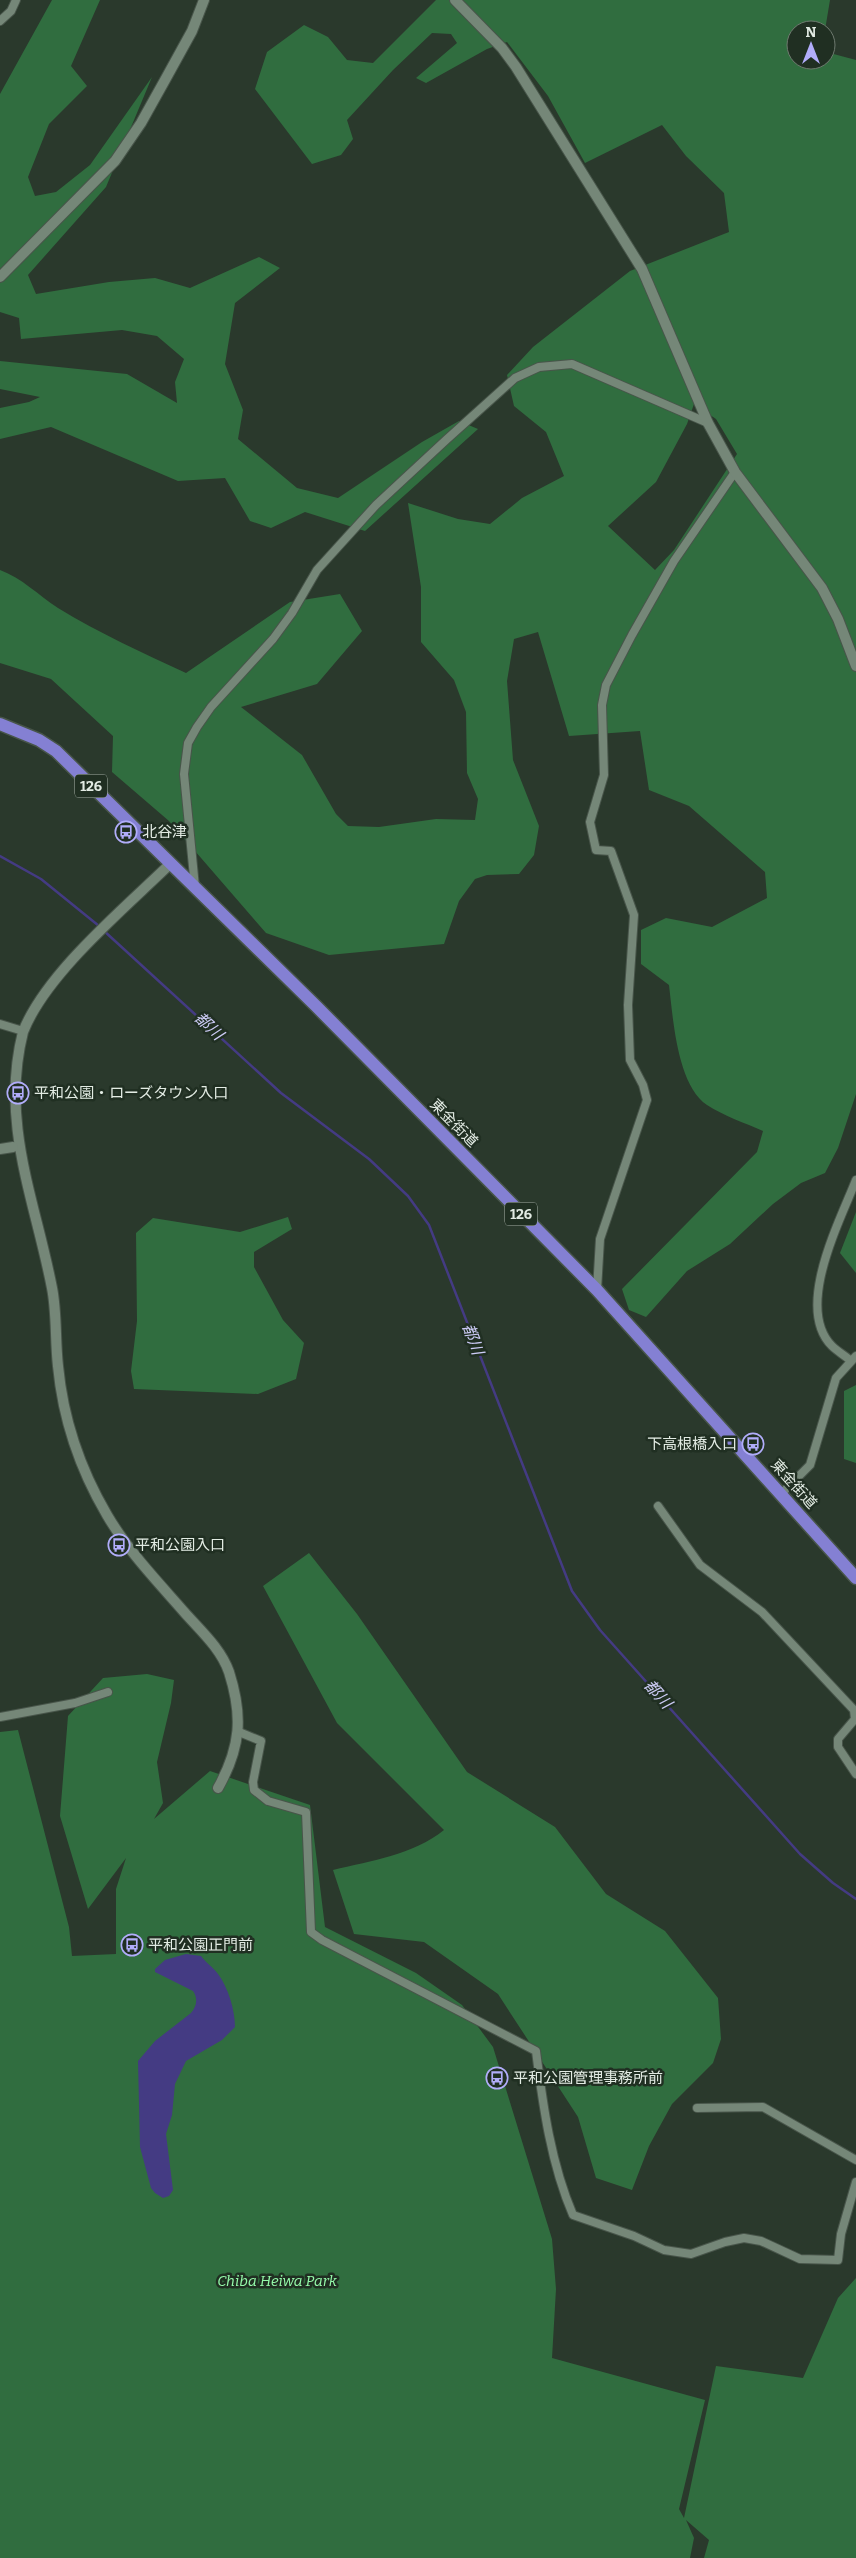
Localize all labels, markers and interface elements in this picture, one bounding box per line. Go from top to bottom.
north arrow [786,20,836,70]
text: N [806,24,817,41]
road number: 126 [75,774,107,798]
bus stop icon: 北谷津 [114,820,138,844]
place label: 北谷津 [142,823,187,841]
water label: 都川 [191,1008,229,1045]
bus stop icon: 平和公園・ローズタウン入口 [6,1081,30,1105]
place label: 平和公園・ローズタウン入口 [34,1084,228,1102]
street label: 東金街道 [426,1095,482,1151]
road number: 126 [505,1202,537,1226]
water label: 都川 [458,1321,488,1359]
bus stop icon: 下高根橋入口 [741,1432,765,1456]
place label: 下高根橋入口 [647,1435,737,1453]
street label: 東金街道 [767,1456,821,1512]
bus stop icon: 平和公園入口 [107,1533,131,1557]
place label: 平和公園入口 [135,1536,225,1554]
water label: 都川 [640,1676,677,1714]
bus stop icon: 平和公園正門前 [120,1933,144,1957]
place label: 平和公園正門前 [148,1936,253,1954]
bus stop icon: 平和公園管理事務所前 [485,2066,509,2090]
place label: 平和公園管理事務所前 [513,2069,663,2087]
park label: Chiba Heiwa Park [217,2272,338,2290]

